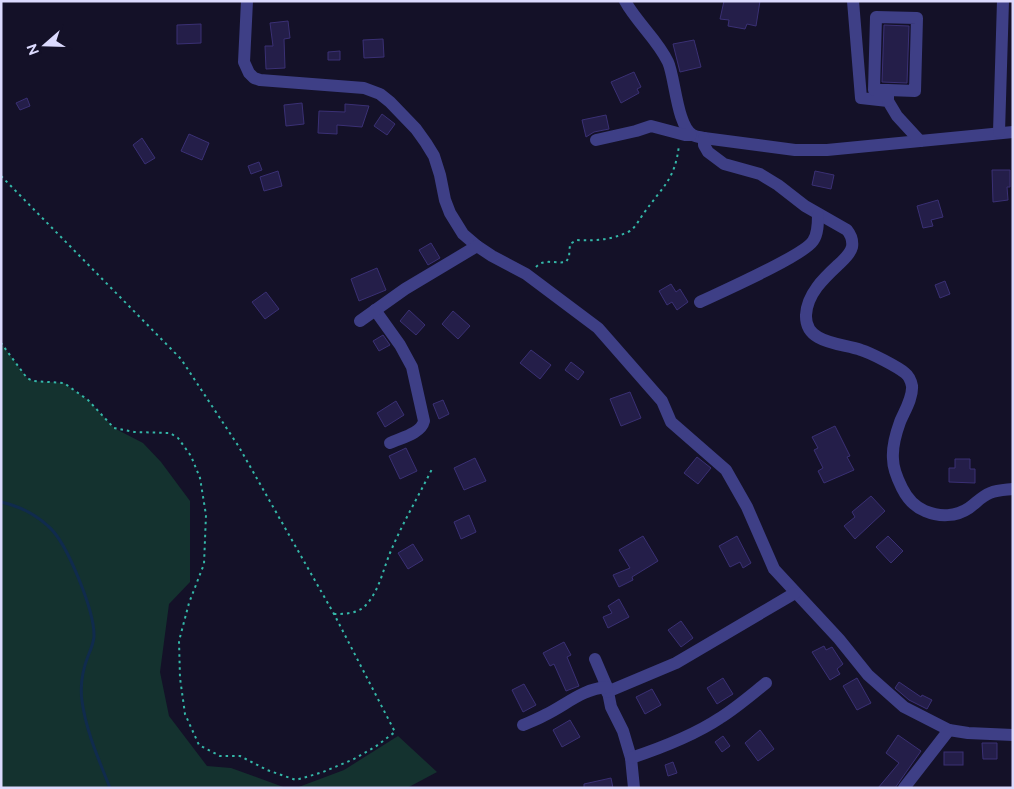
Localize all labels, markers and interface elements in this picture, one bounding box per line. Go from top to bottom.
north arrow [20,20,70,70]
text: N [23,42,42,57]

